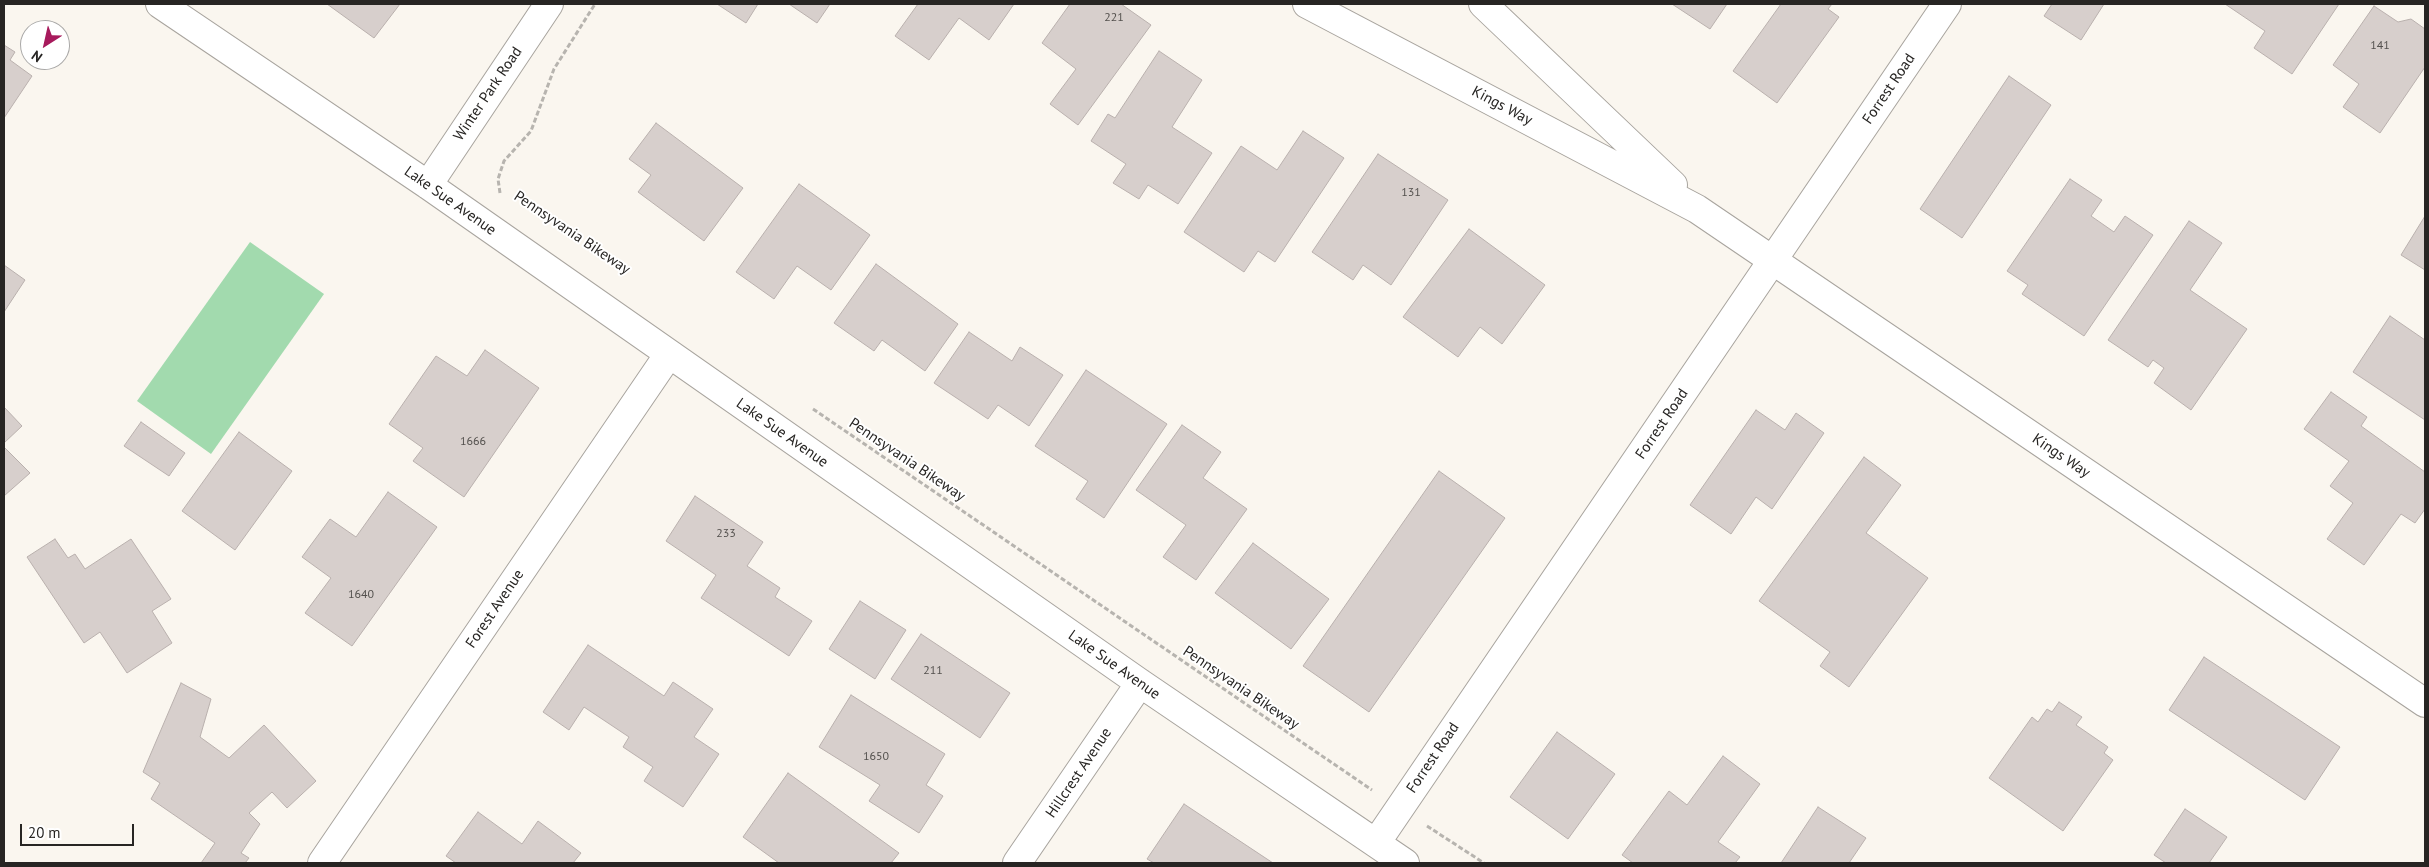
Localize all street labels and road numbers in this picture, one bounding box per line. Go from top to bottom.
street label: Winter Park Road [450,44,526,144]
street label: Forrest Road [1859,50,1919,128]
street label: Kings Way [1469,83,1535,129]
street label: Lake Sue Avenue [401,163,499,239]
street label: Pennsyvania Bikeway [510,187,634,279]
street label: Forrest Road [1632,385,1692,463]
street label: Lake Sue Avenue [733,395,831,471]
street label: Pennsyvania Bikeway [845,414,969,506]
street label: Kings Way [2029,430,2093,482]
street label: Forest Avenue [462,566,528,652]
street label: Lake Sue Avenue [1065,627,1163,703]
street label: Pennsyvania Bikeway [1179,642,1303,734]
street label: Forrest Road [1403,719,1463,797]
street label: Hillcrest Avenue [1042,725,1116,821]

